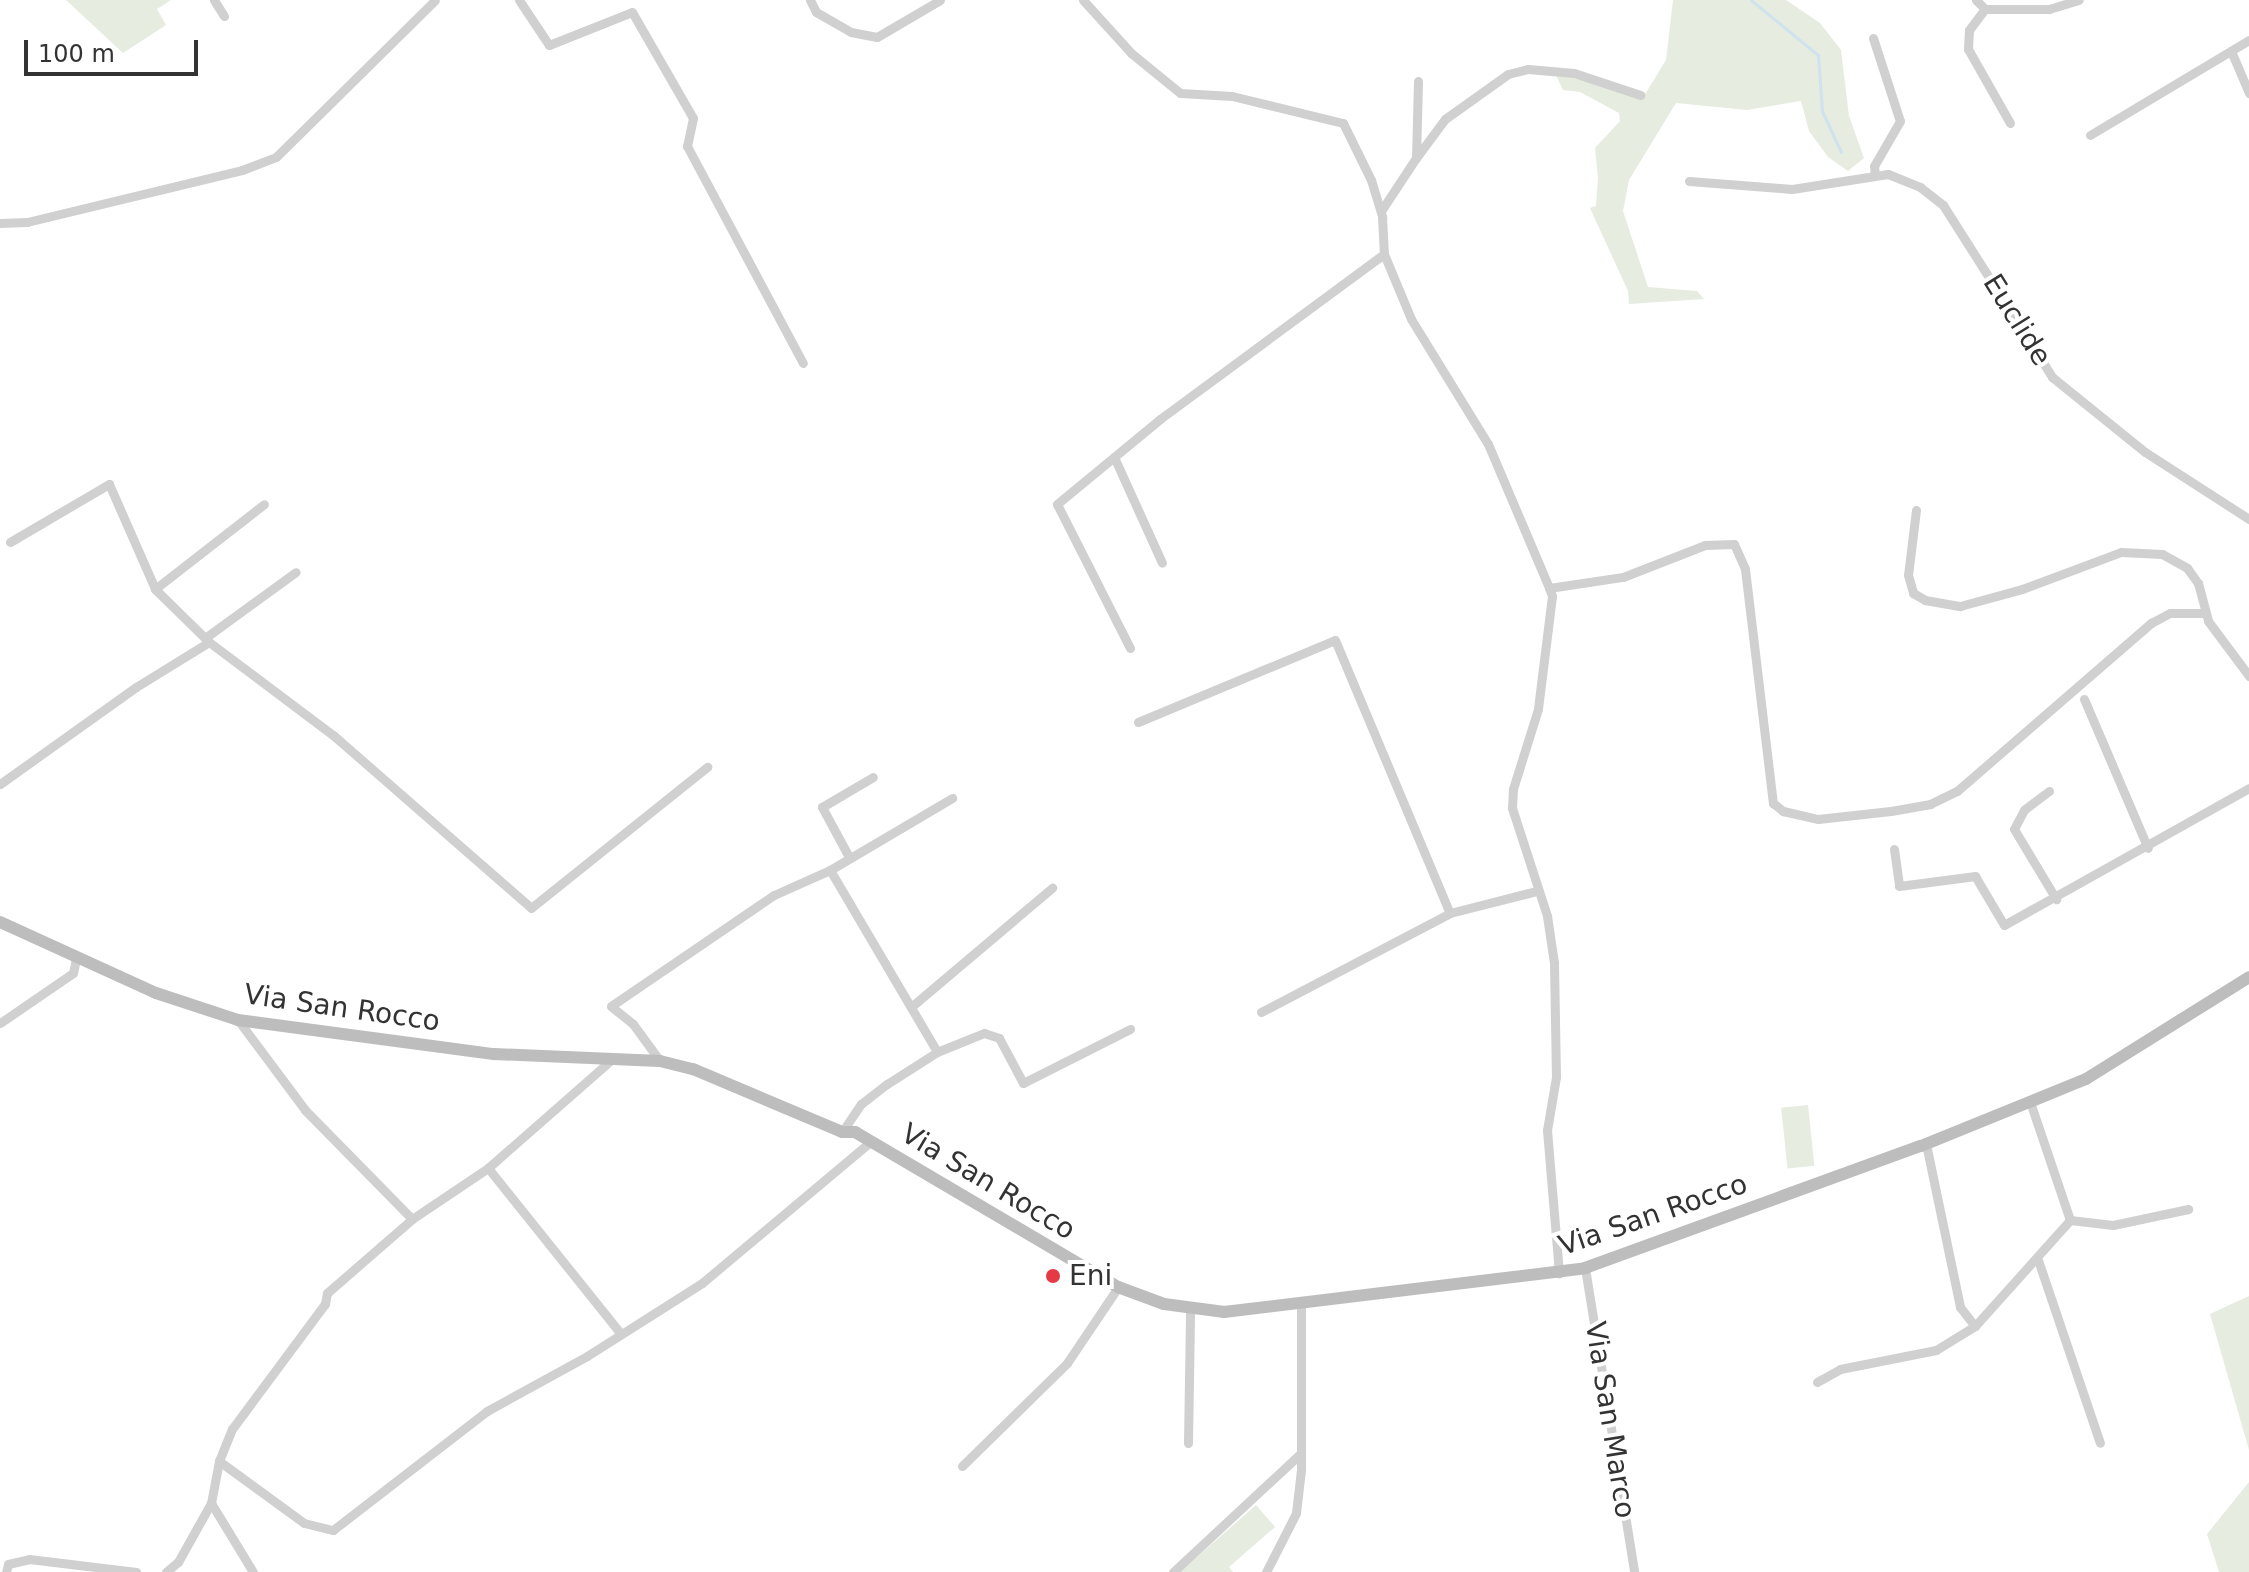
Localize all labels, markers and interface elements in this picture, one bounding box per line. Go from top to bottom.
scale bar [28,24,202,74]
text: 100 m [38,40,115,68]
street label: Euclide [1976,268,2058,372]
street label: Via San Rocco [242,978,442,1038]
street label: Via San Rocco [895,1117,1081,1247]
street label: Via San Rocco [1554,1167,1752,1263]
place label: Eni [1069,1259,1112,1293]
marker: Eni [1044,1267,1062,1285]
street label: Via San Marco [1578,1319,1642,1521]

